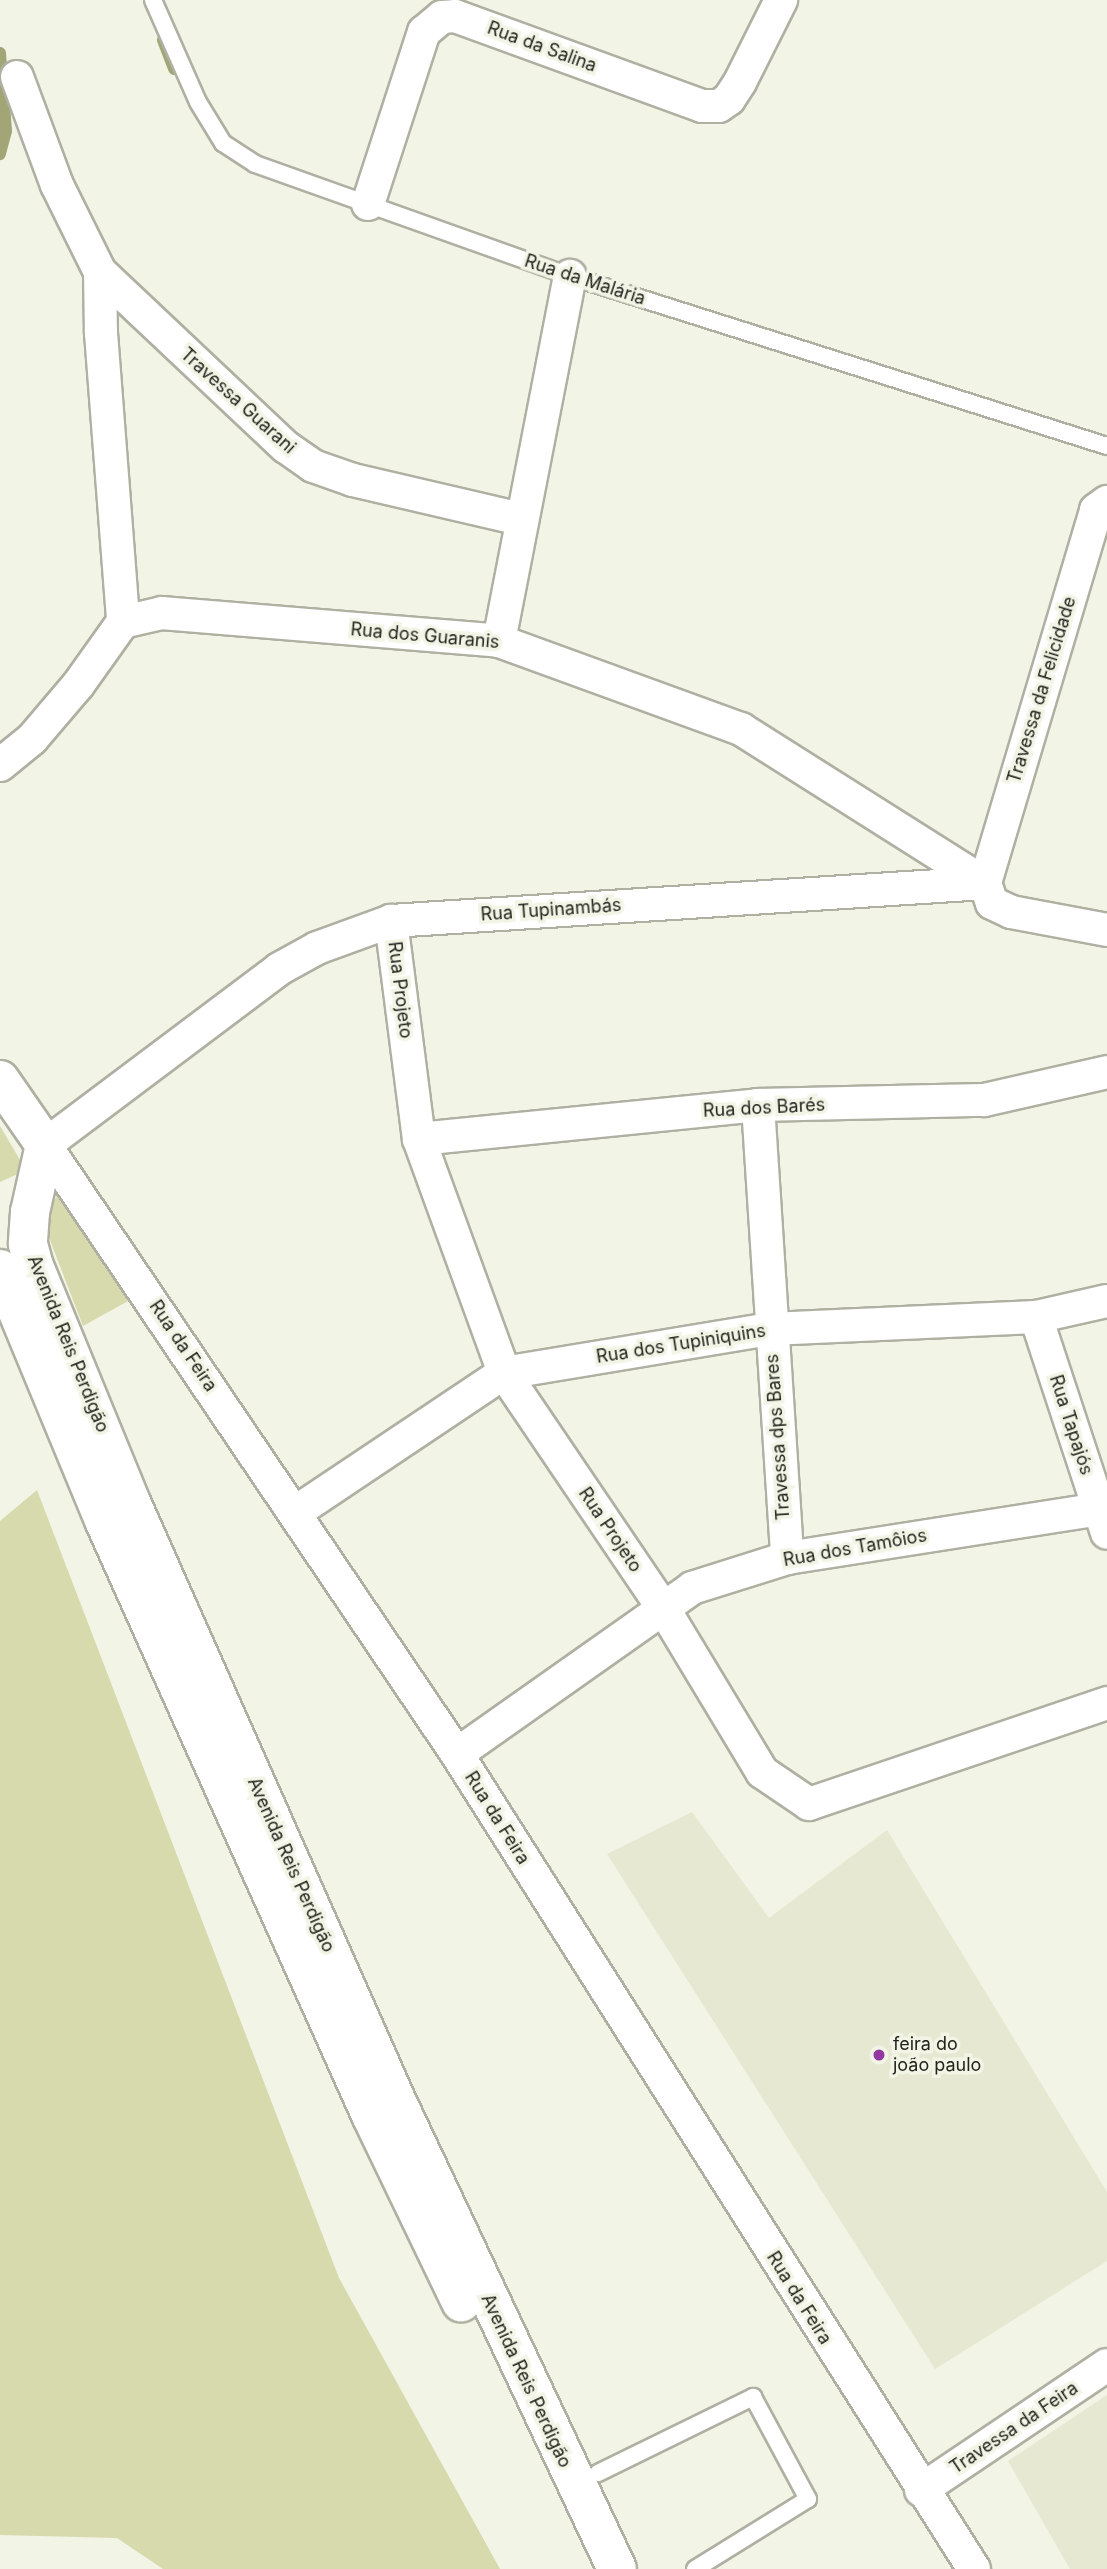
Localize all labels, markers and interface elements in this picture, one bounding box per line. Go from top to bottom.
street label: Rua da Salina [484,17,600,77]
street label: Rua da Malária [522,250,648,310]
street label: Travessa Guarani [176,344,300,458]
street label: Travessa da Felicidade [1003,594,1081,786]
street label: Rua dos Guaranis [350,619,500,653]
street label: Rua Tupinambás [480,894,622,926]
street label: Rua Projeto [383,940,417,1040]
street label: Rua dos Barés [702,1094,826,1122]
street label: Avenida Reis Perdigão [23,1252,113,1436]
street label: Rua da Feira [145,1296,221,1396]
street label: Rua dos Tupiniquins [595,1320,767,1368]
street label: Travessa dps Bares [761,1353,795,1521]
street label: Rua Tapajós [1045,1372,1097,1478]
street label: Rua Projeto [574,1484,646,1576]
street label: Rua dos Tamôios [782,1525,928,1571]
street label: Rua da Feira [460,1768,534,1868]
street label: Avenida Reis Perdigão [243,1774,339,1956]
place label: feira do joão paulo [893,2034,981,2076]
marker: feira do joão paulo [871,2047,887,2063]
street label: Rua da Feira [762,2248,836,2348]
street label: Avenida Reis Perdigão [476,2291,576,2471]
street label: Travessa da Feira [946,2377,1082,2479]

